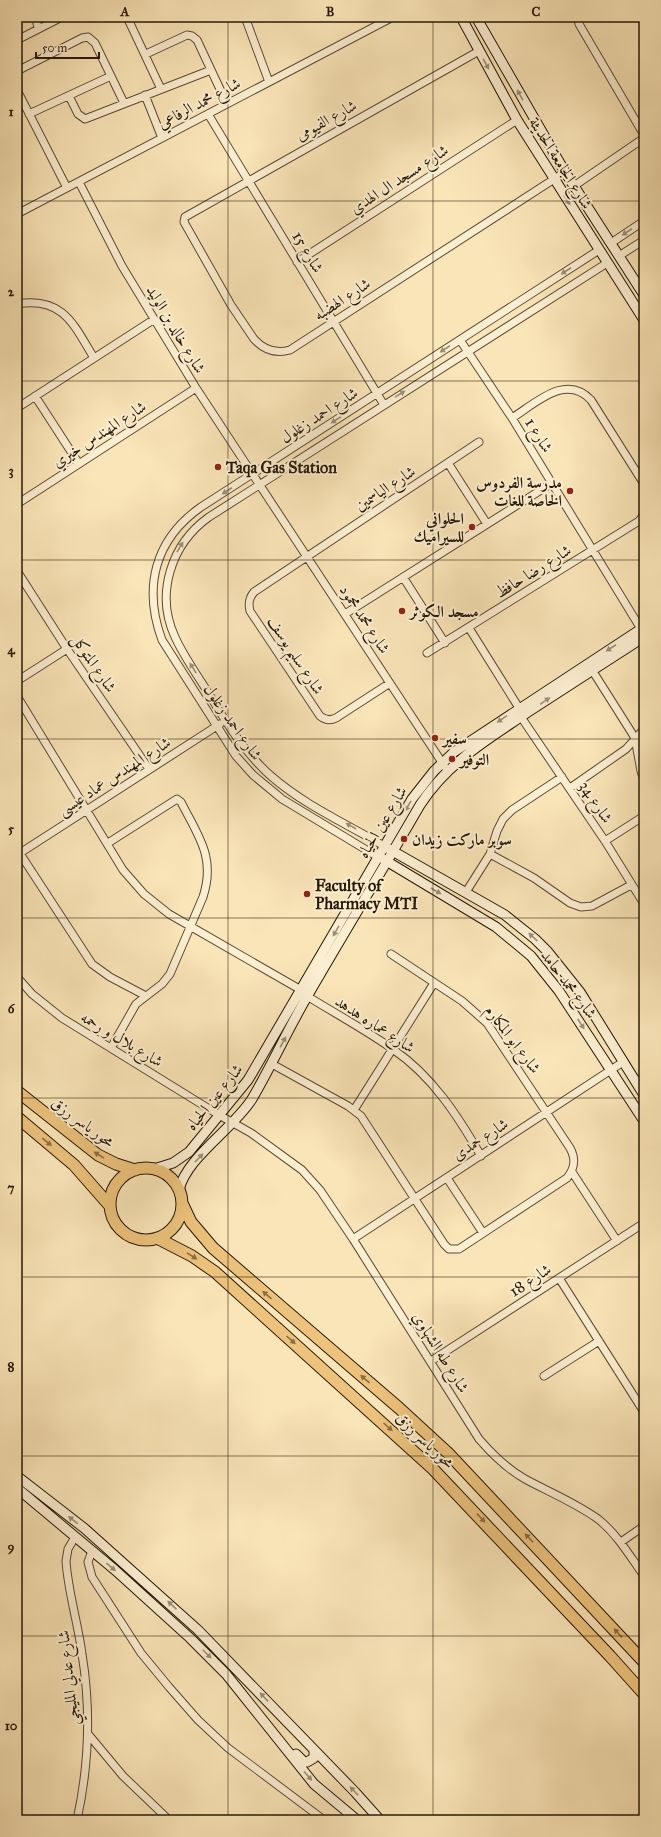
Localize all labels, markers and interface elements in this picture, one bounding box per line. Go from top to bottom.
text: A [120,4,130,20]
text: B [326,4,335,20]
text: C [532,4,541,20]
scale bar [36,34,99,60]
text: 50 m [42,41,67,55]
one-way arrow [483,58,489,70]
street label: شارع محمد الرفاعي [154,73,246,136]
one-way arrow [516,90,523,101]
street label: شارع الفيومى [292,96,362,148]
text: 1 [8,104,14,120]
street label: شارع الجامعة الحديثة [522,114,597,215]
street label: شارع مسجد ال الهدي [346,140,454,221]
one-way arrow [563,194,570,206]
street label: شارع 15 [285,228,328,278]
one-way arrow [622,228,632,236]
one-way arrow [561,267,571,275]
street label: شارع الهضبه [310,274,376,328]
street label: شارع خالد بن الوليد [139,281,210,379]
text: 2 [8,284,15,300]
one-way arrow [440,345,450,353]
street label: شارع احمد زغلول [277,383,364,451]
one-way arrow [395,391,406,398]
street label: شارع المهندس خيري [49,397,152,475]
street label: شارع 1 [518,414,557,458]
one-way arrow [331,416,341,424]
place label: Taqa Gas Station [225,458,337,478]
street label: شارع الياسمين [351,461,421,518]
marker: Taqa Gas Station [213,462,223,472]
text: 3 [8,463,14,479]
place label: مدرسة الفردوس الخاصة للغات [476,473,562,510]
marker: مدرسة الفردوس الخاصة للغات [565,486,575,496]
one-way arrow [222,487,232,495]
place label: الحلواني للسيراميك [413,509,464,546]
marker: الحلواني للسيراميك [467,522,477,532]
street label: شارع رضا حافظ [492,540,577,605]
one-way arrow [176,542,184,552]
street label: شارع محمد محمود [332,581,394,659]
place label: مسجد الكوثر [408,602,479,622]
marker: مسجد الكوثر [397,606,407,616]
street label: شارع سليم يوسف [258,612,328,702]
street label: شارع المتوكل [64,630,120,698]
text: 4 [7,642,15,658]
one-way arrow [606,644,616,652]
one-way arrow [189,663,197,673]
street label: شارع احمد زغلول [196,680,266,766]
one-way arrow [540,697,550,705]
one-way arrow [497,715,508,723]
place label: سفير [441,729,467,748]
street label: شارع المهندس عماد عيسى [54,732,176,823]
marker: سفير [430,733,440,743]
place label: التوفير [458,750,489,770]
marker: التوفير [447,754,457,764]
street label: شارع 34 [572,777,617,829]
street label: شارع عين الحياه [353,783,414,863]
one-way arrow [405,800,412,812]
text: 5 [8,821,15,837]
one-way arrow [345,823,357,830]
place label: سوبر ماركت زيدان [412,830,512,850]
marker: سوبر ماركت زيدان [399,834,409,844]
place label: Faculty of Pharmacy MTI [315,876,418,914]
one-way arrow [430,887,442,894]
marker: Faculty of Pharmacy MTI [302,889,312,899]
one-way arrow [332,925,339,936]
one-way arrow [528,933,538,942]
street label: شارع محمد حامد [534,946,601,1024]
street label: شارع عماره هدهد [329,991,419,1060]
text: 6 [8,1001,16,1017]
street label: شارع ابو المكارم [477,1001,545,1080]
street label: شارع بلال و رحمه [75,1007,166,1074]
one-way arrow [577,1019,585,1029]
one-way arrow [280,1036,287,1048]
street label: شارع عين الحياه [181,1060,250,1137]
street label: محور ياسر رزق [47,1093,118,1152]
street label: شارع حمدى [449,1114,514,1167]
one-way arrow [42,1137,52,1146]
one-way arrow [94,1151,104,1159]
one-way arrow [194,1153,204,1163]
text: 7 [8,1180,15,1196]
one-way arrow [186,1253,198,1260]
street label: شارع 18 [506,1259,557,1304]
one-way arrow [261,1290,272,1299]
street label: شارع طه الشهاوي [405,1308,473,1398]
one-way arrow [286,1336,296,1345]
text: 8 [8,1359,15,1375]
one-way arrow [360,1375,371,1384]
street label: محور ياسر رزق [391,1408,459,1473]
one-way arrow [383,1422,393,1432]
one-way arrow [476,1513,485,1523]
one-way arrow [68,1516,79,1525]
one-way arrow [524,1533,534,1543]
text: 9 [8,1539,15,1555]
one-way arrow [106,1562,116,1571]
one-way arrow [166,1601,177,1610]
one-way arrow [614,1628,623,1637]
street label: شارع عدلي المليجي [54,1629,88,1726]
one-way arrow [202,1649,212,1659]
one-way arrow [259,1692,269,1702]
text: 10 [5,1718,18,1734]
one-way arrow [303,1771,312,1781]
one-way arrow [349,1786,359,1796]

